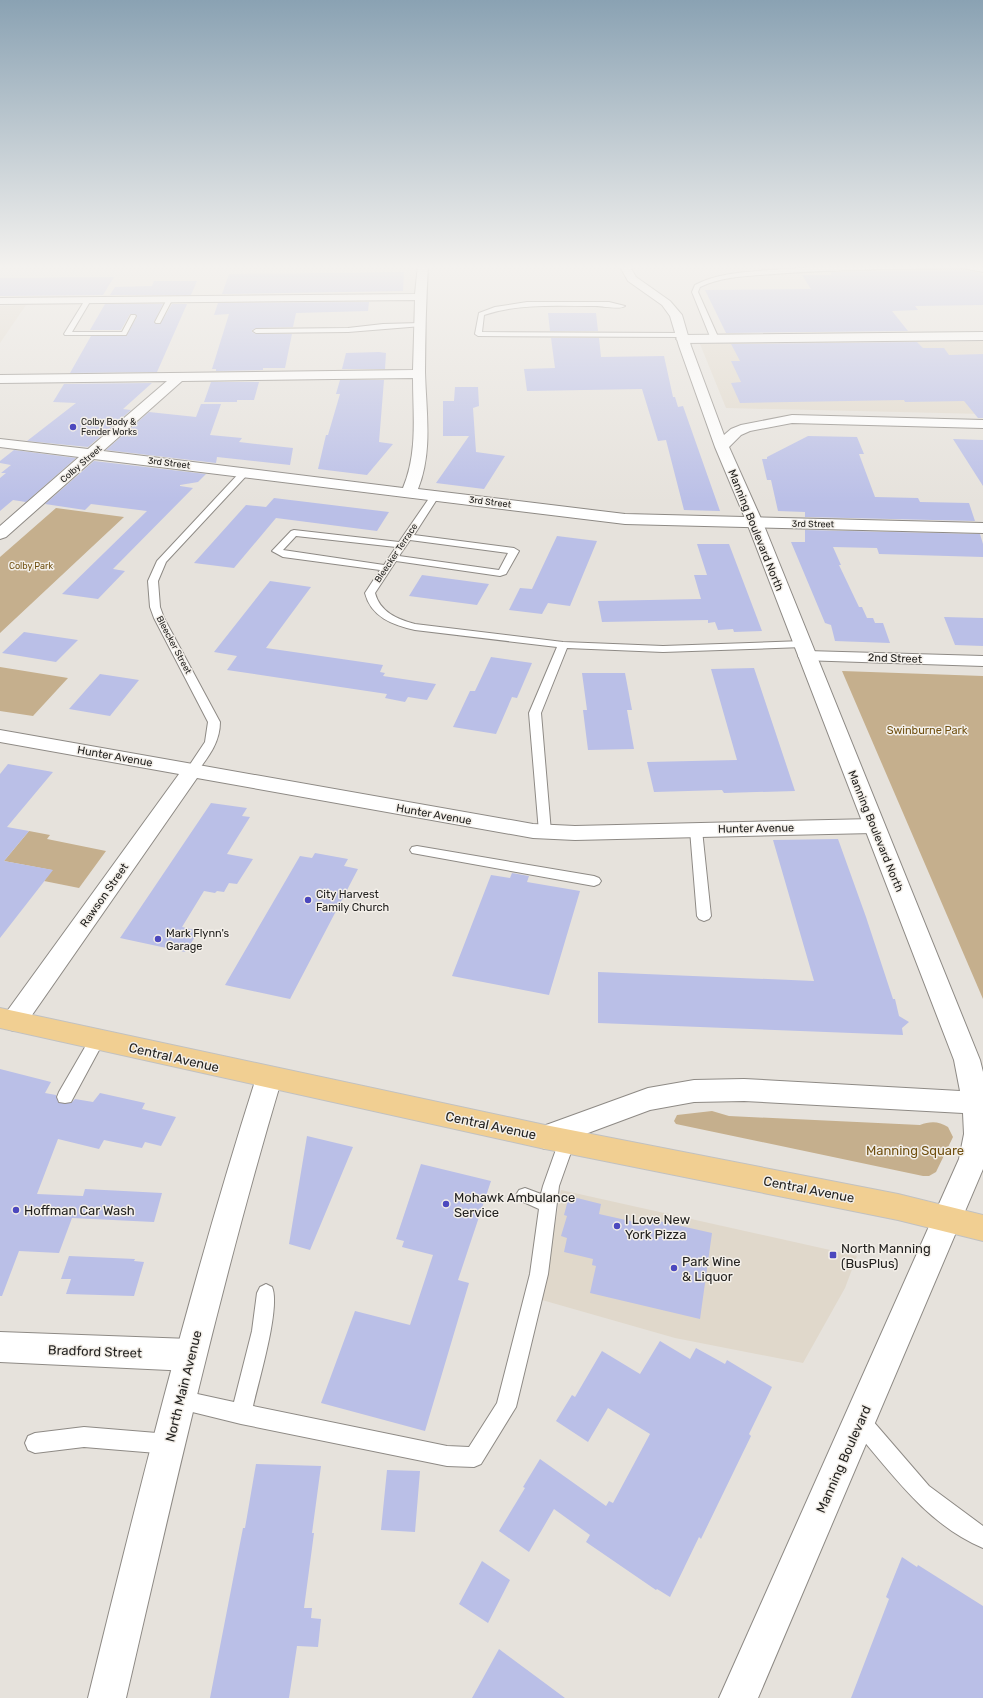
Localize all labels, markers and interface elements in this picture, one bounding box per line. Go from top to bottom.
place label: Colby Body & Fender Works [81,417,137,437]
marker: Colby Body & Fender Works [68,422,78,432]
street label: Colby Street [58,443,104,485]
street label: 3rd Street [147,455,191,471]
street label: Manning Boulevard North [725,467,786,593]
street label: 3rd Street [468,494,512,510]
street label: 3rd Street [792,519,835,529]
street label: Bleecker Terrace [373,522,419,584]
park label: Colby Park [9,561,53,571]
street label: Bleecker Street [155,614,194,676]
street label: 2nd Street [868,651,923,666]
park label: Swinburne Park [887,724,968,737]
street label: Hunter Avenue [76,743,154,770]
street label: Manning Boulevard North [845,768,906,894]
street label: Hunter Avenue [395,801,473,828]
street label: Hunter Avenue [718,821,794,836]
street label: Rawson Street [78,860,132,930]
place label: City Harvest Family Church [316,888,389,914]
marker: City Harvest Family Church [303,895,313,905]
place label: Mark Flynn's Garage [166,927,230,953]
marker: Mark Flynn's Garage [153,934,163,944]
street label: Central Avenue [127,1040,221,1075]
street label: Central Avenue [444,1109,538,1142]
park label: Manning Square [866,1143,964,1159]
street label: Central Avenue [762,1173,856,1206]
place label: Mohawk Ambulance Service [454,1190,575,1220]
marker: Mohawk Ambulance Service [441,1199,451,1209]
place label: Hoffman Car Wash [24,1203,135,1218]
marker: Hoffman Car Wash [11,1205,21,1215]
place label: I Love New York Pizza [625,1212,690,1242]
marker: I Love New York Pizza [612,1221,622,1231]
place label: North Manning (BusPlus) [841,1241,931,1271]
marker: North Manning (BusPlus) [828,1250,838,1260]
place label: Park Wine & Liquor [682,1254,741,1284]
marker: Park Wine & Liquor [669,1263,679,1273]
street label: North Main Avenue [162,1329,205,1443]
street label: Bradford Street [48,1342,142,1361]
street label: Manning Boulevard [813,1403,875,1516]

